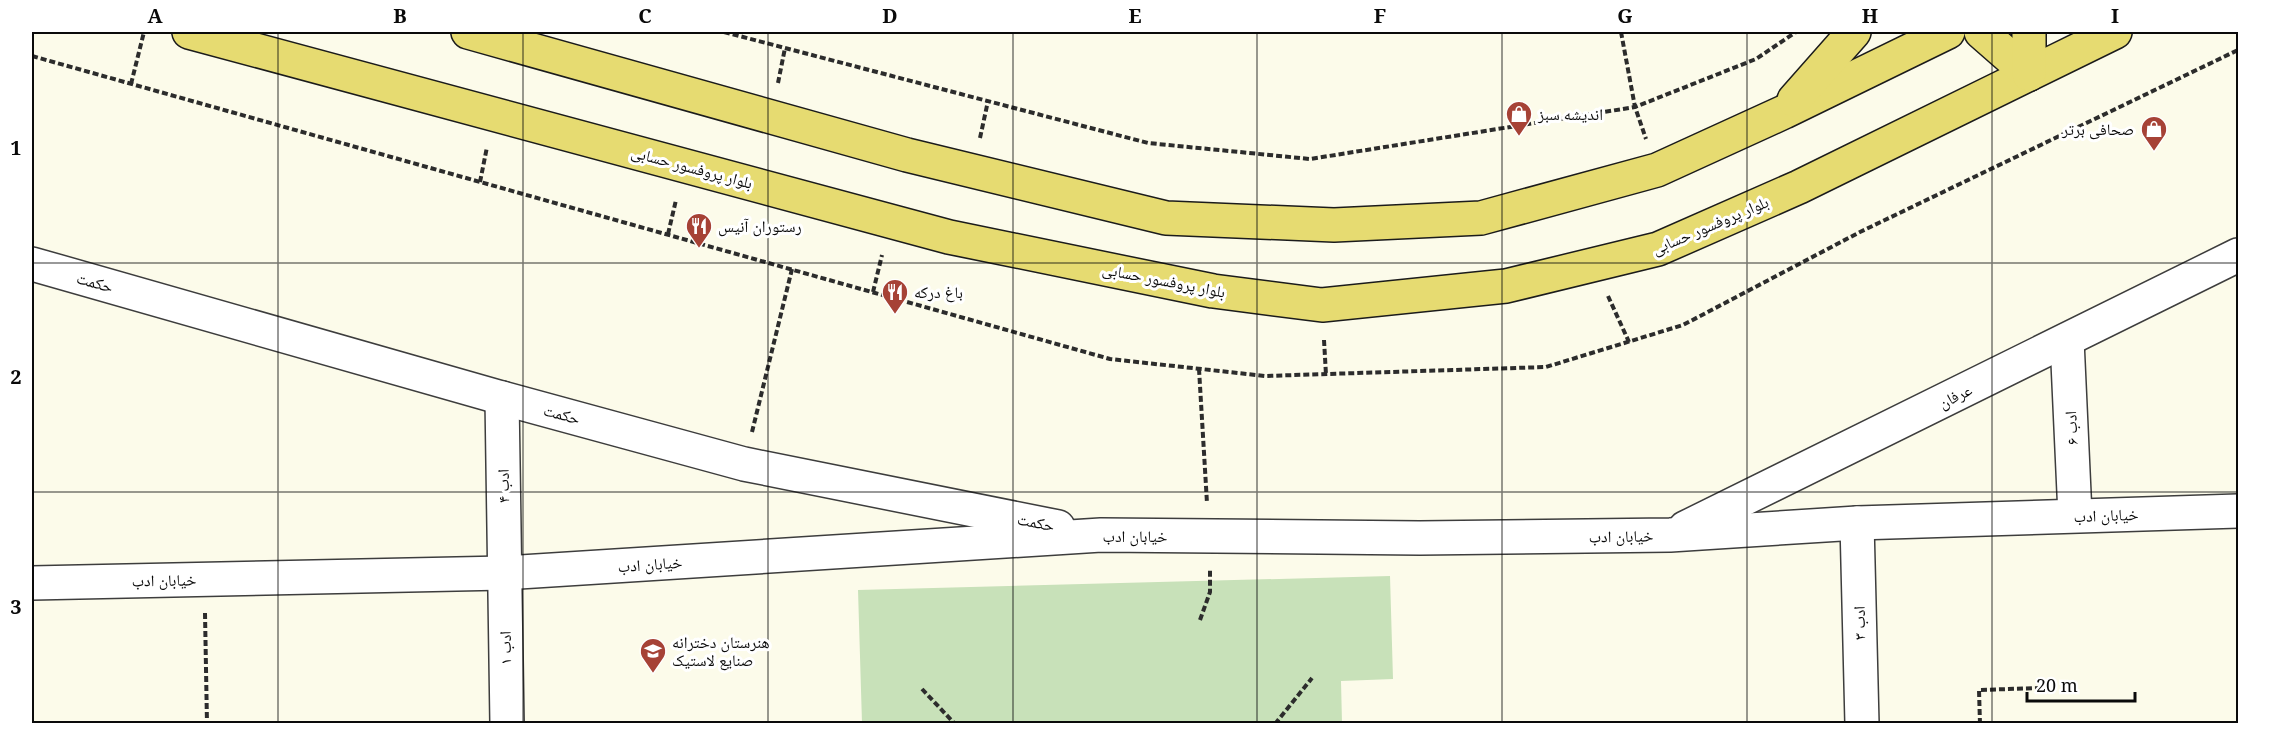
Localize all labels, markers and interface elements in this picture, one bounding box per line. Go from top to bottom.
text: A [147,2,163,29]
text: B [393,2,407,29]
text: C [638,2,652,29]
text: D [882,2,898,29]
text: E [1128,2,1142,29]
text: F [1374,2,1386,29]
text: G [1617,2,1633,29]
text: H [1862,2,1878,29]
text: I [2111,2,2119,29]
shop icon: اندیشه سبز [1504,99,1534,137]
place label: اندیشه سبز [1537,103,1603,125]
shop icon: صحافی برتر [2139,114,2169,152]
place label: صحافی برتر [2061,118,2134,140]
text: 1 [10,134,22,161]
street label: بلوار پروفسور حسابی [629,140,755,194]
street label: بلوار پروفسور حسابی [1648,190,1772,260]
restaurant icon: رستوران آنیس [684,211,714,249]
place label: رستوران آنیس [718,215,802,237]
street label: بلوار پروفسور حسابی [1101,257,1227,303]
street label: حکمت [74,266,116,298]
restaurant icon: باغ درکه [880,277,910,315]
place label: باغ درکه [914,281,963,303]
text: 2 [10,363,22,390]
street label: عرفان [1935,379,1975,413]
street label: حکمت [541,399,583,429]
street label: ادب ۶ [2059,410,2083,446]
street label: ادب ۴ [492,469,514,503]
street label: خیابان ادب [2073,503,2139,527]
street label: حکمت [1016,508,1056,536]
street label: خیابان ادب [1588,524,1654,548]
street label: خیابان ادب [1103,525,1167,547]
street label: خیابان ادب [617,551,683,577]
street label: خیابان ادب [131,568,197,592]
text: 3 [10,593,22,620]
street label: ادب ۳ [1848,606,1870,640]
street label: ادب ۱ [494,631,516,665]
place label: هنرستان دخترانه صنایع لاستیک [672,631,770,671]
school or university icon: هنرستان دخترانه صنایع لاستیک [638,636,668,674]
scale bar [2027,665,2135,703]
text: 20 m [2036,673,2078,697]

